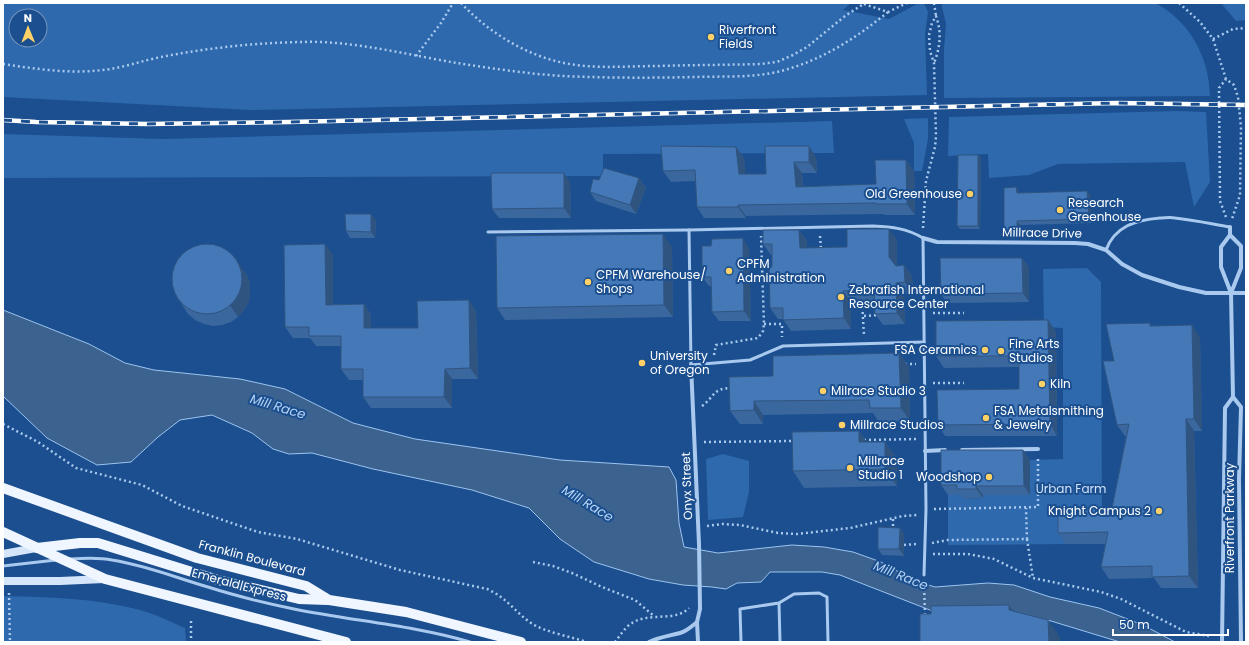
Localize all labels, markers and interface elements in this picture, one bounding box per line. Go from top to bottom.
north arrow [8,8,48,48]
text: N [24,10,32,26]
place label: Riverfront Fields [719,21,776,52]
marker: Riverfront Fields [706,32,716,42]
place label: Old Greenhouse [865,185,962,202]
marker: Old Greenhouse [965,189,975,199]
place label: Research Greenhouse [1068,194,1141,225]
marker: Research Greenhouse [1055,205,1065,215]
street label: Millrace Drive [1002,223,1082,242]
place label: CPFM Administration [737,255,825,286]
place label: CPFM Warehouse/ Shops [596,266,706,297]
marker: CPFM Administration [724,266,734,276]
marker: CPFM Warehouse/ Shops [583,277,593,287]
place label: Zebrafish International Resource Center [849,281,984,312]
marker: Zebrafish International Resource Center [836,292,846,302]
place label: Fine Arts Studios [1009,335,1060,366]
place label: FSA Ceramics [894,341,977,358]
marker: FSA Ceramics [980,345,990,355]
marker: Fine Arts Studios [996,346,1006,356]
place label: University of Oregon [650,347,710,378]
marker: University of Oregon [637,358,647,368]
place label: Kiln [1050,375,1071,392]
marker: Kiln [1037,379,1047,389]
place label: Milrace Studio 3 [831,382,926,399]
marker: Milrace Studio 3 [818,386,828,396]
water label: Mill Race [248,389,308,424]
place label: FSA Metalsmithing & Jewelry [994,402,1104,433]
marker: FSA Metalsmithing & Jewelry [981,413,991,423]
place label: Millrace Studios [850,416,944,433]
marker: Millrace Studios [837,420,847,430]
street label: Onyx Street [677,452,696,520]
place label: Millrace Studio 1 [858,452,905,483]
street label: Riverfront Parkway [1221,462,1238,573]
marker: Millrace Studio 1 [845,463,855,473]
place label: Woodshop [916,468,981,485]
marker: Woodshop [984,472,994,482]
park label: Urban Farm [1036,480,1106,497]
water label: Mill Race [558,481,617,526]
place label: Knight Campus 2 [1048,502,1151,519]
marker: Knight Campus 2 [1154,506,1164,516]
street label: Franklin Boulevard [197,535,307,580]
water label: Mill Race [871,556,931,595]
street label: Emerald Express [190,564,288,605]
scale bar [1113,611,1228,637]
text: 50 m [1119,616,1150,633]

